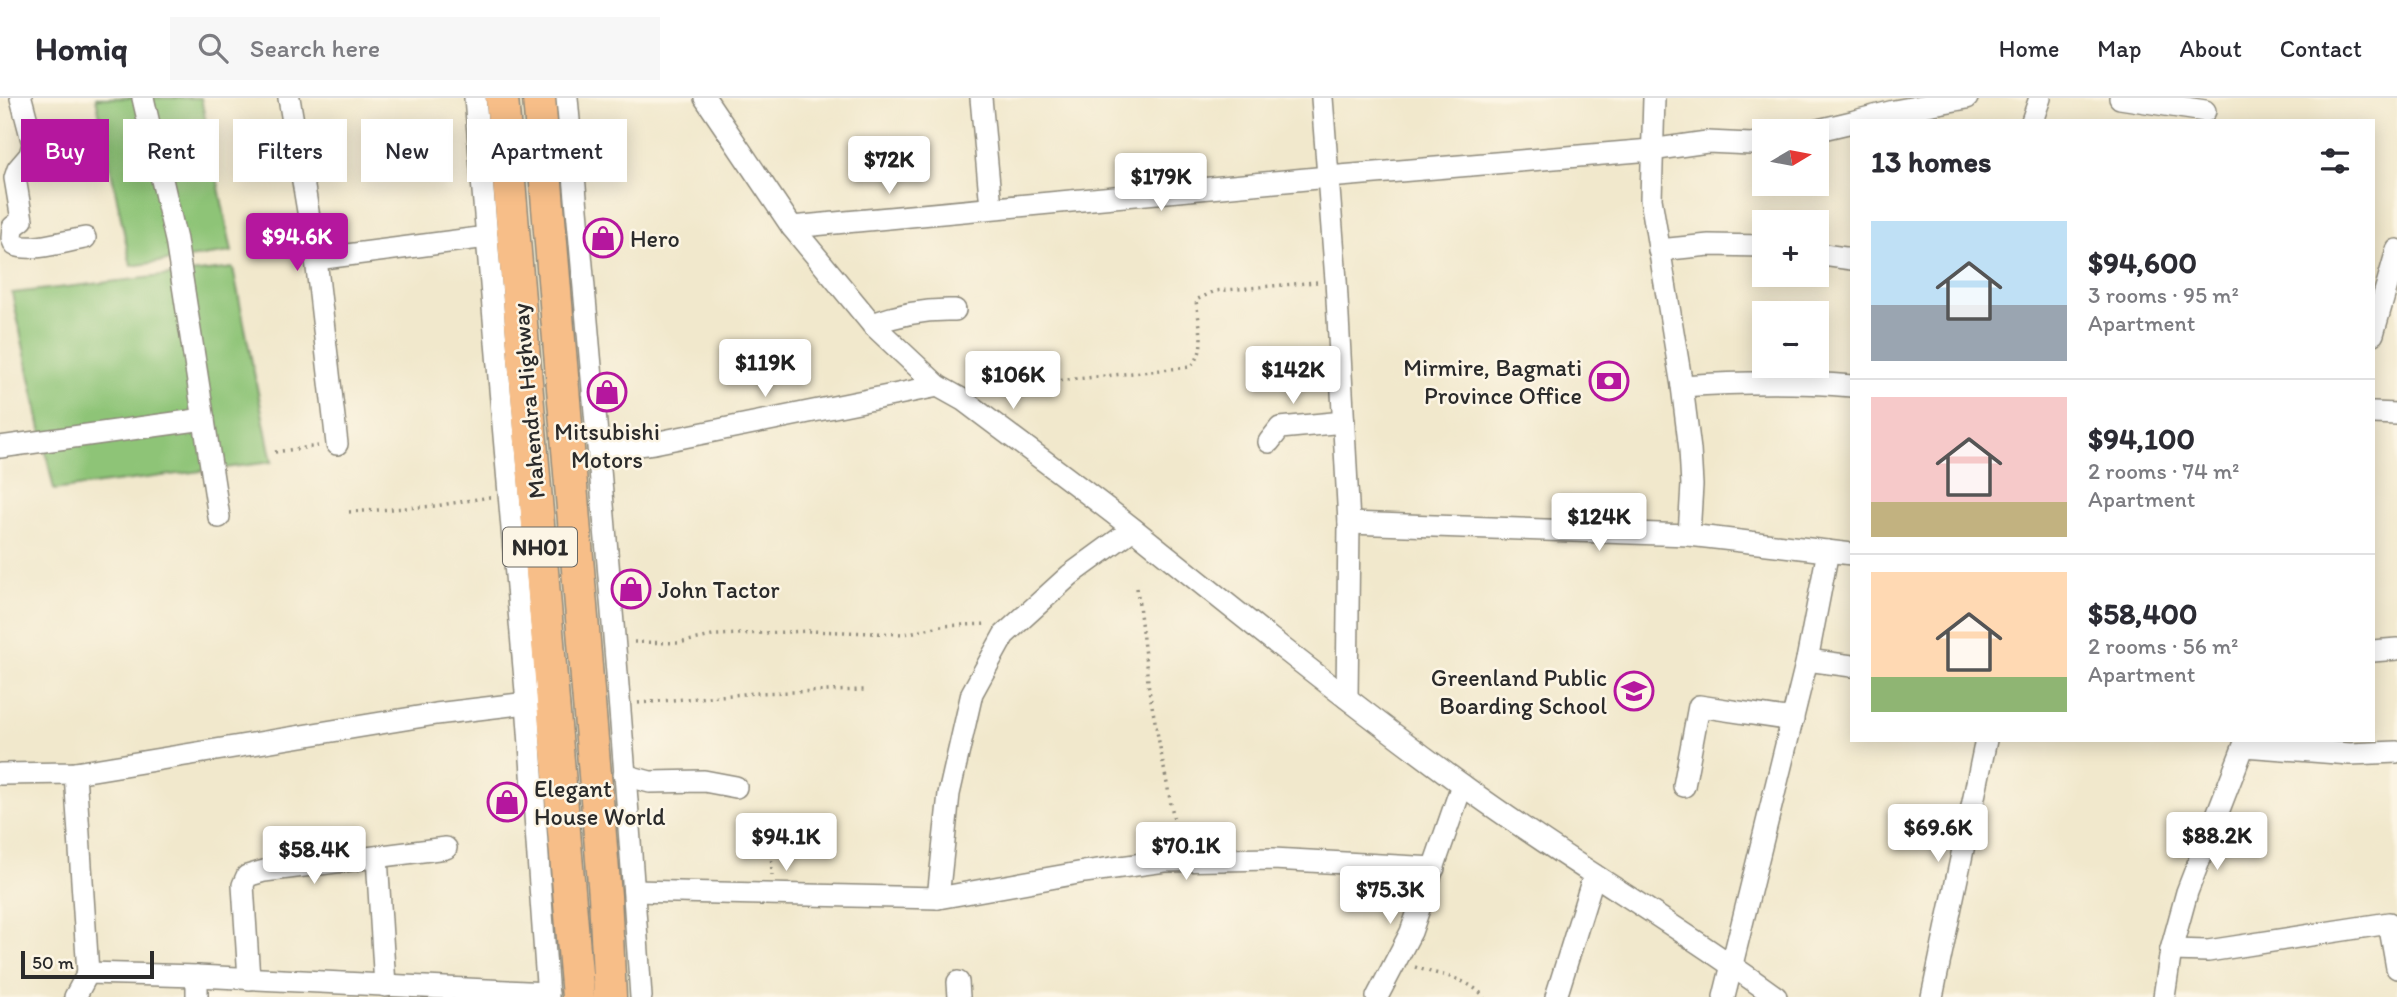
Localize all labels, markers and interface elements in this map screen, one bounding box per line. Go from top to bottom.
search box [170,17,660,80]
text: Homiq [35,29,128,68]
icon: search [194,29,232,67]
text: Search here [250,32,380,64]
text: Home [1999,34,2059,63]
text: Map [2097,34,2141,63]
text: About [2179,34,2242,63]
text: Contact [2280,34,2362,63]
chip: Buy [21,119,109,182]
chip: Rent [123,119,219,182]
chip: Filters [233,119,347,182]
chip: New [361,119,453,182]
chip: Apartment [467,119,627,182]
north arrow [1752,119,1829,196]
map controls [1752,119,1829,378]
pin: $72K [848,136,930,196]
icon: filters [2316,142,2354,180]
text: 13 homes [1871,143,1991,180]
text: $72K [864,145,914,173]
pin: $179K [1112,153,1210,213]
text: $179K [1131,162,1191,190]
button: + [1752,210,1829,287]
pin: $94.6K [240,214,354,273]
shop icon: Hero [582,217,624,259]
text: $94.6K [262,222,332,250]
place label: Hero [630,224,680,253]
text: $94,600 [2088,244,2197,281]
icon: home [1927,249,2011,333]
text: 3 rooms · 95 m² [2088,281,2239,309]
button: − [1752,301,1829,378]
street label: Mahendra Highway [505,302,551,500]
text: Apartment [2088,309,2195,337]
pin: $119K [716,340,814,399]
pin: $142K [1244,346,1342,406]
text: $119K [735,348,795,376]
pin: $106K [964,352,1062,411]
place label: Mirmire, Bagmati Province Office [1403,353,1582,410]
text: $142K [1262,355,1324,383]
text: $106K [981,360,1045,388]
bank icon: Mirmire, Bagmati Province Office [1588,360,1630,402]
shop icon: Mitsubishi Motors [586,371,628,413]
place label: Mitsubishi Motors [554,417,660,474]
text: $94,100 [2088,420,2195,457]
icon: home [1927,425,2011,509]
text: 2 rooms · 74 m² [2088,457,2240,485]
text: Apartment [2088,485,2195,513]
pin: $124K [1550,494,1648,553]
text: $124K [1568,502,1630,530]
road number: NH01 [503,528,577,566]
shop icon: John Tactor [610,568,652,610]
place label: John Tactor [658,575,779,604]
text: $58,400 [2088,595,2198,632]
icon: home [1927,600,2011,684]
text: 2 rooms · 56 m² [2088,632,2239,660]
text: Apartment [2088,660,2195,688]
place label: Greenland Public Boarding School [1431,663,1607,720]
school or university icon: Greenland Public Boarding School [1613,670,1655,712]
place label: Elegant House World [534,774,666,831]
shop icon: Elegant House World [486,781,528,823]
pin: $69.6K [1881,804,1995,864]
pin: $88.2K [2160,812,2274,872]
text: $69.6K [1904,813,1972,841]
pin: $94.1K [729,814,843,873]
text: $88.2K [2182,821,2252,849]
text: $94.1K [752,822,820,850]
pin: $70.1K [1129,822,1243,882]
pin: $58.4K [257,826,371,886]
text: $70.1K [1152,831,1220,859]
text: $58.4K [279,835,349,863]
pin: $75.3K [1333,866,1447,926]
text: $75.3K [1356,875,1424,903]
scale bar [21,948,154,980]
text: 50 m [32,951,74,974]

